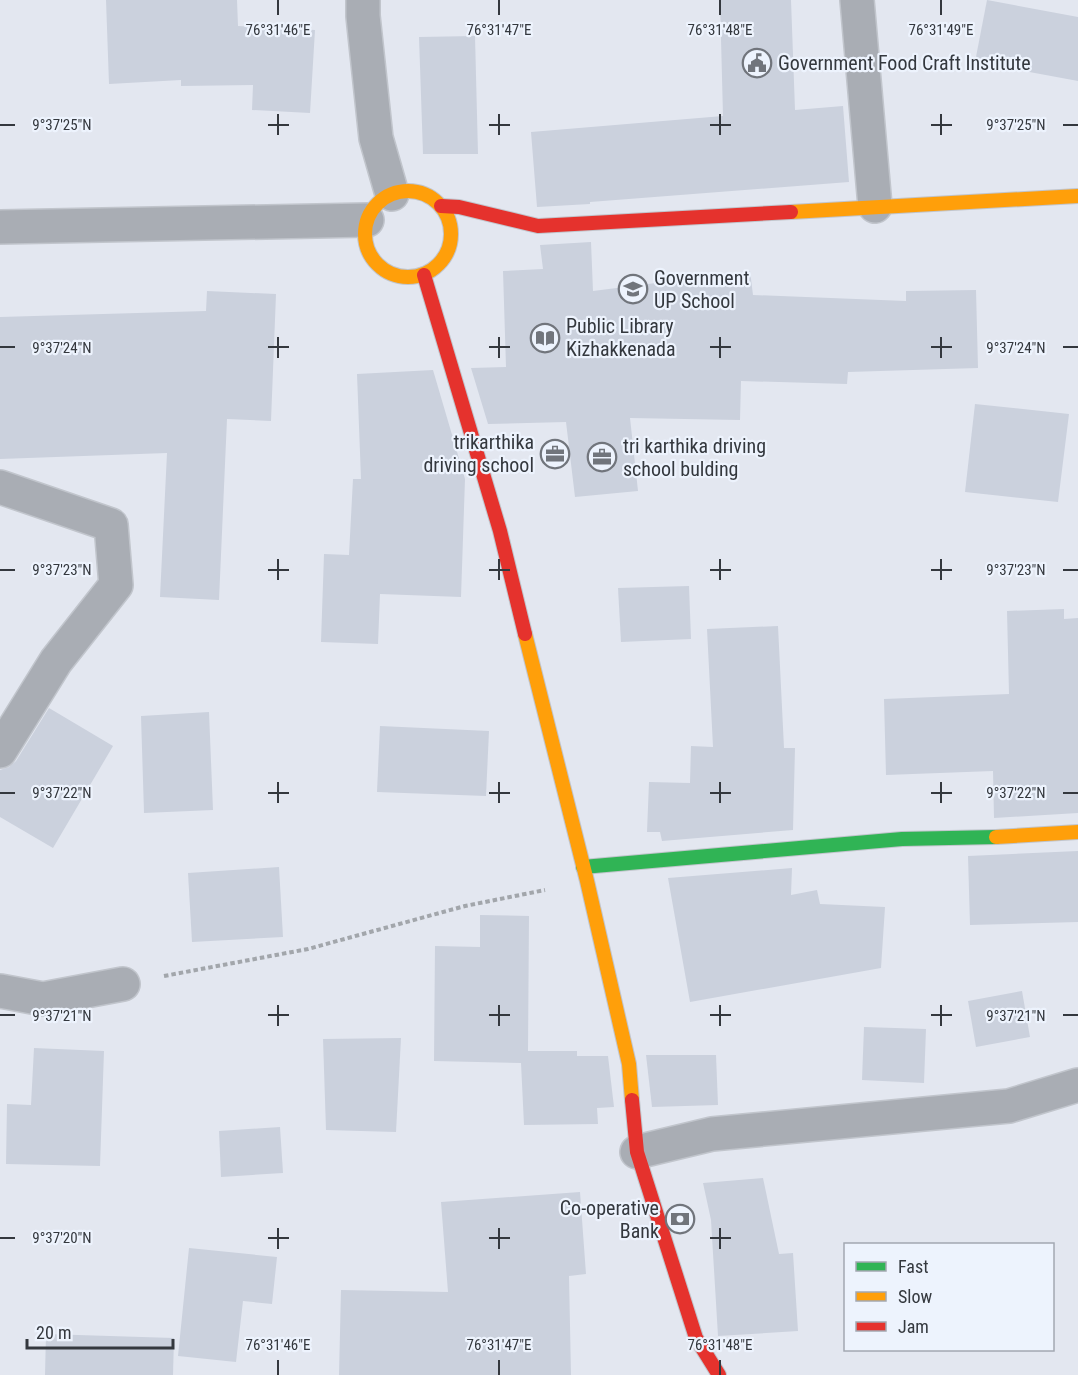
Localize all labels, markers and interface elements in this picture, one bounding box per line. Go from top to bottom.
text: 76°31'46"E [246,21,310,39]
text: 76°31'47"E [467,21,531,39]
text: 76°31'48"E [688,21,752,39]
text: 76°31'49"E [909,21,973,39]
public building icon: Government Food Craft Institute [741,47,773,79]
place label: Government Food Craft Institute [778,51,1031,75]
text: 9°37'25"N [32,116,92,134]
text: 9°37'25"N [986,116,1046,134]
place label: Government UP School [654,266,749,313]
school or university icon: Government UP School [617,273,649,305]
place label: Public Library Kizhakkenada [566,314,676,361]
library icon: Public Library Kizhakkenada [529,322,561,354]
text: 9°37'24"N [32,339,92,357]
text: 9°37'24"N [986,339,1046,357]
place label: trikarthika driving school [423,430,534,477]
place label: tri karthika driving school bulding [623,434,766,481]
office icon: trikarthika driving school [539,438,571,470]
office icon: tri karthika driving school bulding [586,441,618,473]
text: 9°37'23"N [32,561,92,579]
text: 9°37'23"N [986,561,1046,579]
text: 9°37'22"N [32,784,92,802]
text: 9°37'22"N [986,784,1046,802]
text: 9°37'21"N [32,1007,92,1025]
text: 9°37'21"N [986,1007,1046,1025]
place label: Co-operative Bank [560,1196,659,1243]
bank icon: Co-operative Bank [664,1203,696,1235]
text: 9°37'20"N [32,1229,92,1247]
legend [844,1243,1054,1351]
text: Fast [898,1256,929,1277]
text: Slow [898,1286,933,1307]
scale bar [27,1312,172,1350]
text: Jam [898,1316,929,1337]
text: 20 m [36,1322,71,1343]
text: 76°31'46"E [246,1336,310,1354]
text: 76°31'47"E [467,1336,531,1354]
text: 76°31'48"E [688,1336,752,1354]

